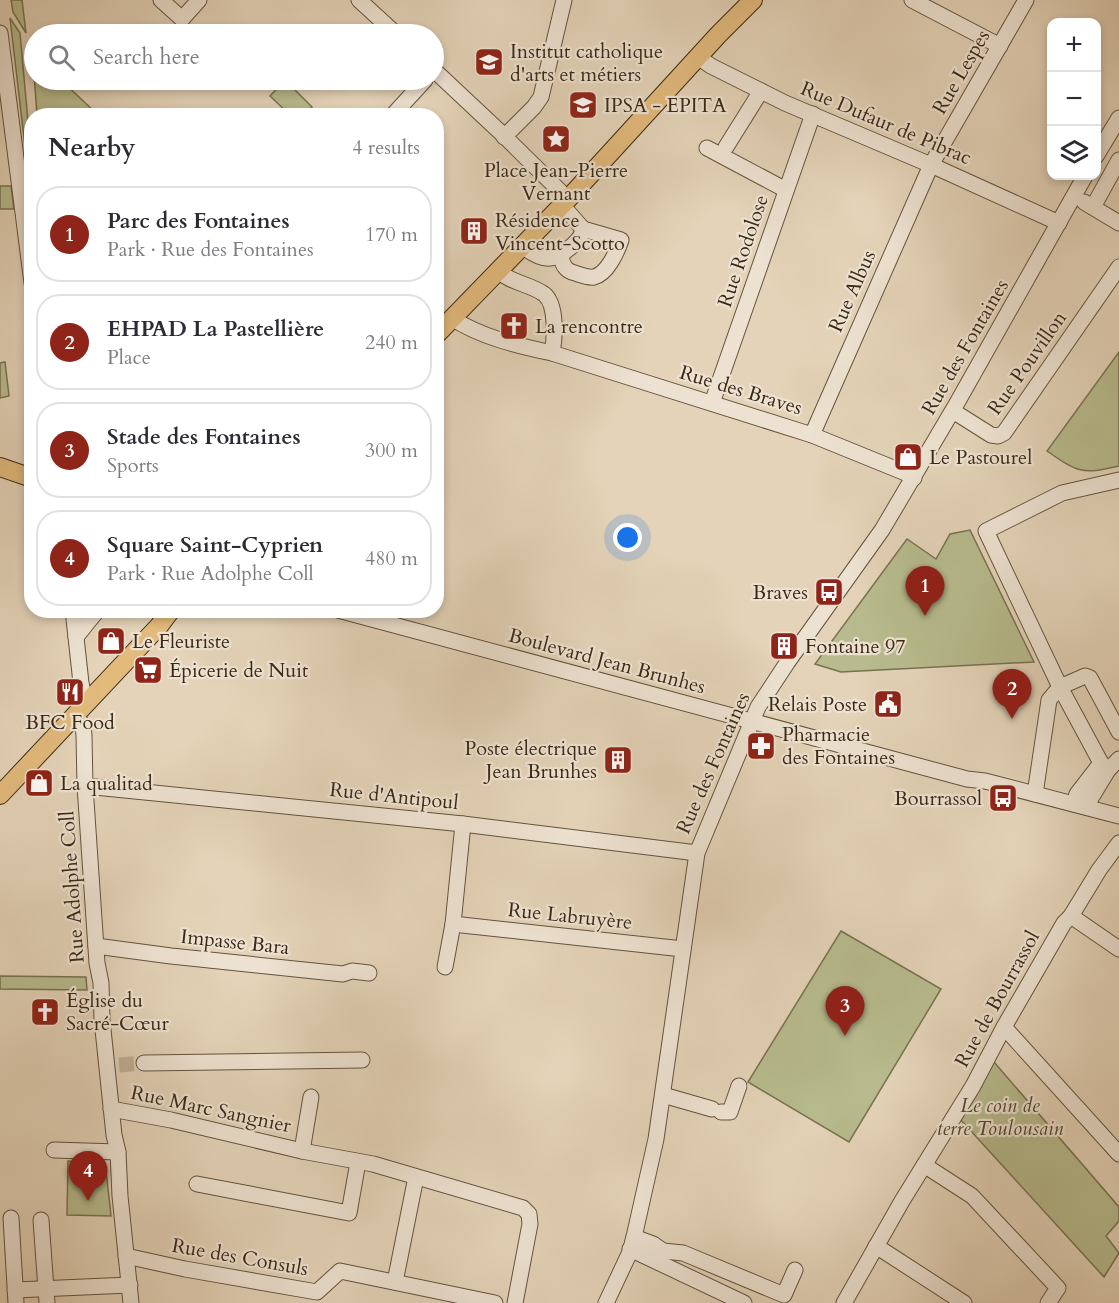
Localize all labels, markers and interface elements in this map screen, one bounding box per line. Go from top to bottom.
map controls [1047,18,1101,180]
button: + [1047,18,1101,72]
search box [24,24,444,90]
street label: Rue Lespes [926,25,996,119]
place label: Institut catholique d'arts et métiers [510,38,663,88]
icon: search [45,41,78,74]
text: Search here [93,42,200,72]
school or university icon: Institut catholique d'arts et métiers [473,46,505,78]
button: − [1047,72,1101,126]
street label: Rue Dufaur de Pibrac [796,75,976,171]
school or university icon: IPSA - EPITA [567,89,599,121]
place label: IPSA - EPITA [604,92,727,119]
place icon: Place Jean-Pierre Vernant [540,123,572,155]
button: layers [1047,126,1101,180]
text: Nearby [48,130,136,165]
text: 4 results [352,134,420,161]
place label: Place Jean-Pierre Vernant [484,157,628,207]
street label: Rue Rodolose [711,191,775,311]
text: Parc des Fontaines [107,206,290,236]
place label: Résidence Vincent-Scotto [495,207,625,257]
building icon: Résidence Vincent-Scotto [458,215,490,247]
text: 1 [64,221,75,248]
text: 170 m [365,221,418,248]
text: Park · Rue des Fontaines [107,236,314,263]
street label: Rue Albus [822,246,882,336]
street label: Rue des Fontaines [915,274,1015,420]
street label: Rue Pouvillon [981,305,1073,420]
church icon: La rencontre [498,310,530,342]
place label: La rencontre [535,313,643,340]
text: EHPAD La Pastellière [107,314,324,344]
text: 2 [64,329,75,356]
text: 240 m [365,329,418,356]
text: Place [107,344,151,371]
street label: Rue des Braves [677,359,805,421]
text: Stade des Fontaines [107,422,301,452]
text: 3 [64,437,75,464]
text: 300 m [365,437,418,464]
shop icon: Le Pastourel [892,441,924,473]
place label: Le Pastourel [929,444,1032,471]
text: Sports [107,452,159,479]
your location [613,523,642,552]
text: Square Saint-Cyprien [107,530,323,560]
text: 4 [64,545,75,572]
text: 480 m [365,545,418,572]
text: Park · Rue Adolphe Coll [107,560,314,587]
pin: 1 [906,566,944,616]
bus stop icon: Braves [813,576,845,608]
place label: Braves [753,579,808,606]
street label: Boulevard Jean Brunhes [506,622,708,700]
shop icon: Le Fleuriste [95,625,127,657]
place label: Le Fleuriste [132,628,230,655]
building icon: Fontaine 97 [768,630,800,662]
place label: Fontaine 97 [805,633,905,660]
supermarket icon: Épicerie de Nuit [132,654,164,686]
place label: Épicerie de Nuit [169,657,309,684]
pin: 2 [992,670,1032,719]
restaurant icon: BFC Food [54,676,86,708]
street label: Rue des Fontaines [670,688,756,838]
public building icon: Relais Poste [872,688,904,720]
place label: Relais Poste [768,691,867,718]
place label: BFC Food [25,709,115,736]
place label: Pharmacie des Fontaines [782,721,895,771]
pharmacy icon: Pharmacie des Fontaines [745,730,777,762]
place label: Poste électrique Jean Brunhes [465,735,597,785]
building icon: Poste électrique Jean Brunhes [602,744,634,776]
shop icon: La qualitad [23,767,55,799]
place label: La qualitad [60,770,153,797]
street label: Rue d'Antipoul [328,776,460,816]
bus stop icon: Bourrassol [987,782,1019,814]
place label: Bourrassol [894,785,982,812]
street label: Rue Adolphe Coll [53,810,91,964]
street label: Rue Labruyère [506,896,634,936]
street label: Impasse Bara [179,923,291,961]
street label: Rue de Bourrassol [948,926,1046,1072]
pin: 3 [826,986,864,1036]
place label: Église du Sacré-Cœur [66,987,169,1037]
church icon: Église du Sacré-Cœur [29,996,61,1028]
street label: Rue Marc Sangnier [128,1079,294,1139]
park label: Le coin de terre Toulousain [937,1092,1063,1142]
pin: 4 [68,1152,107,1201]
street label: Rue des Consuls [170,1232,310,1282]

